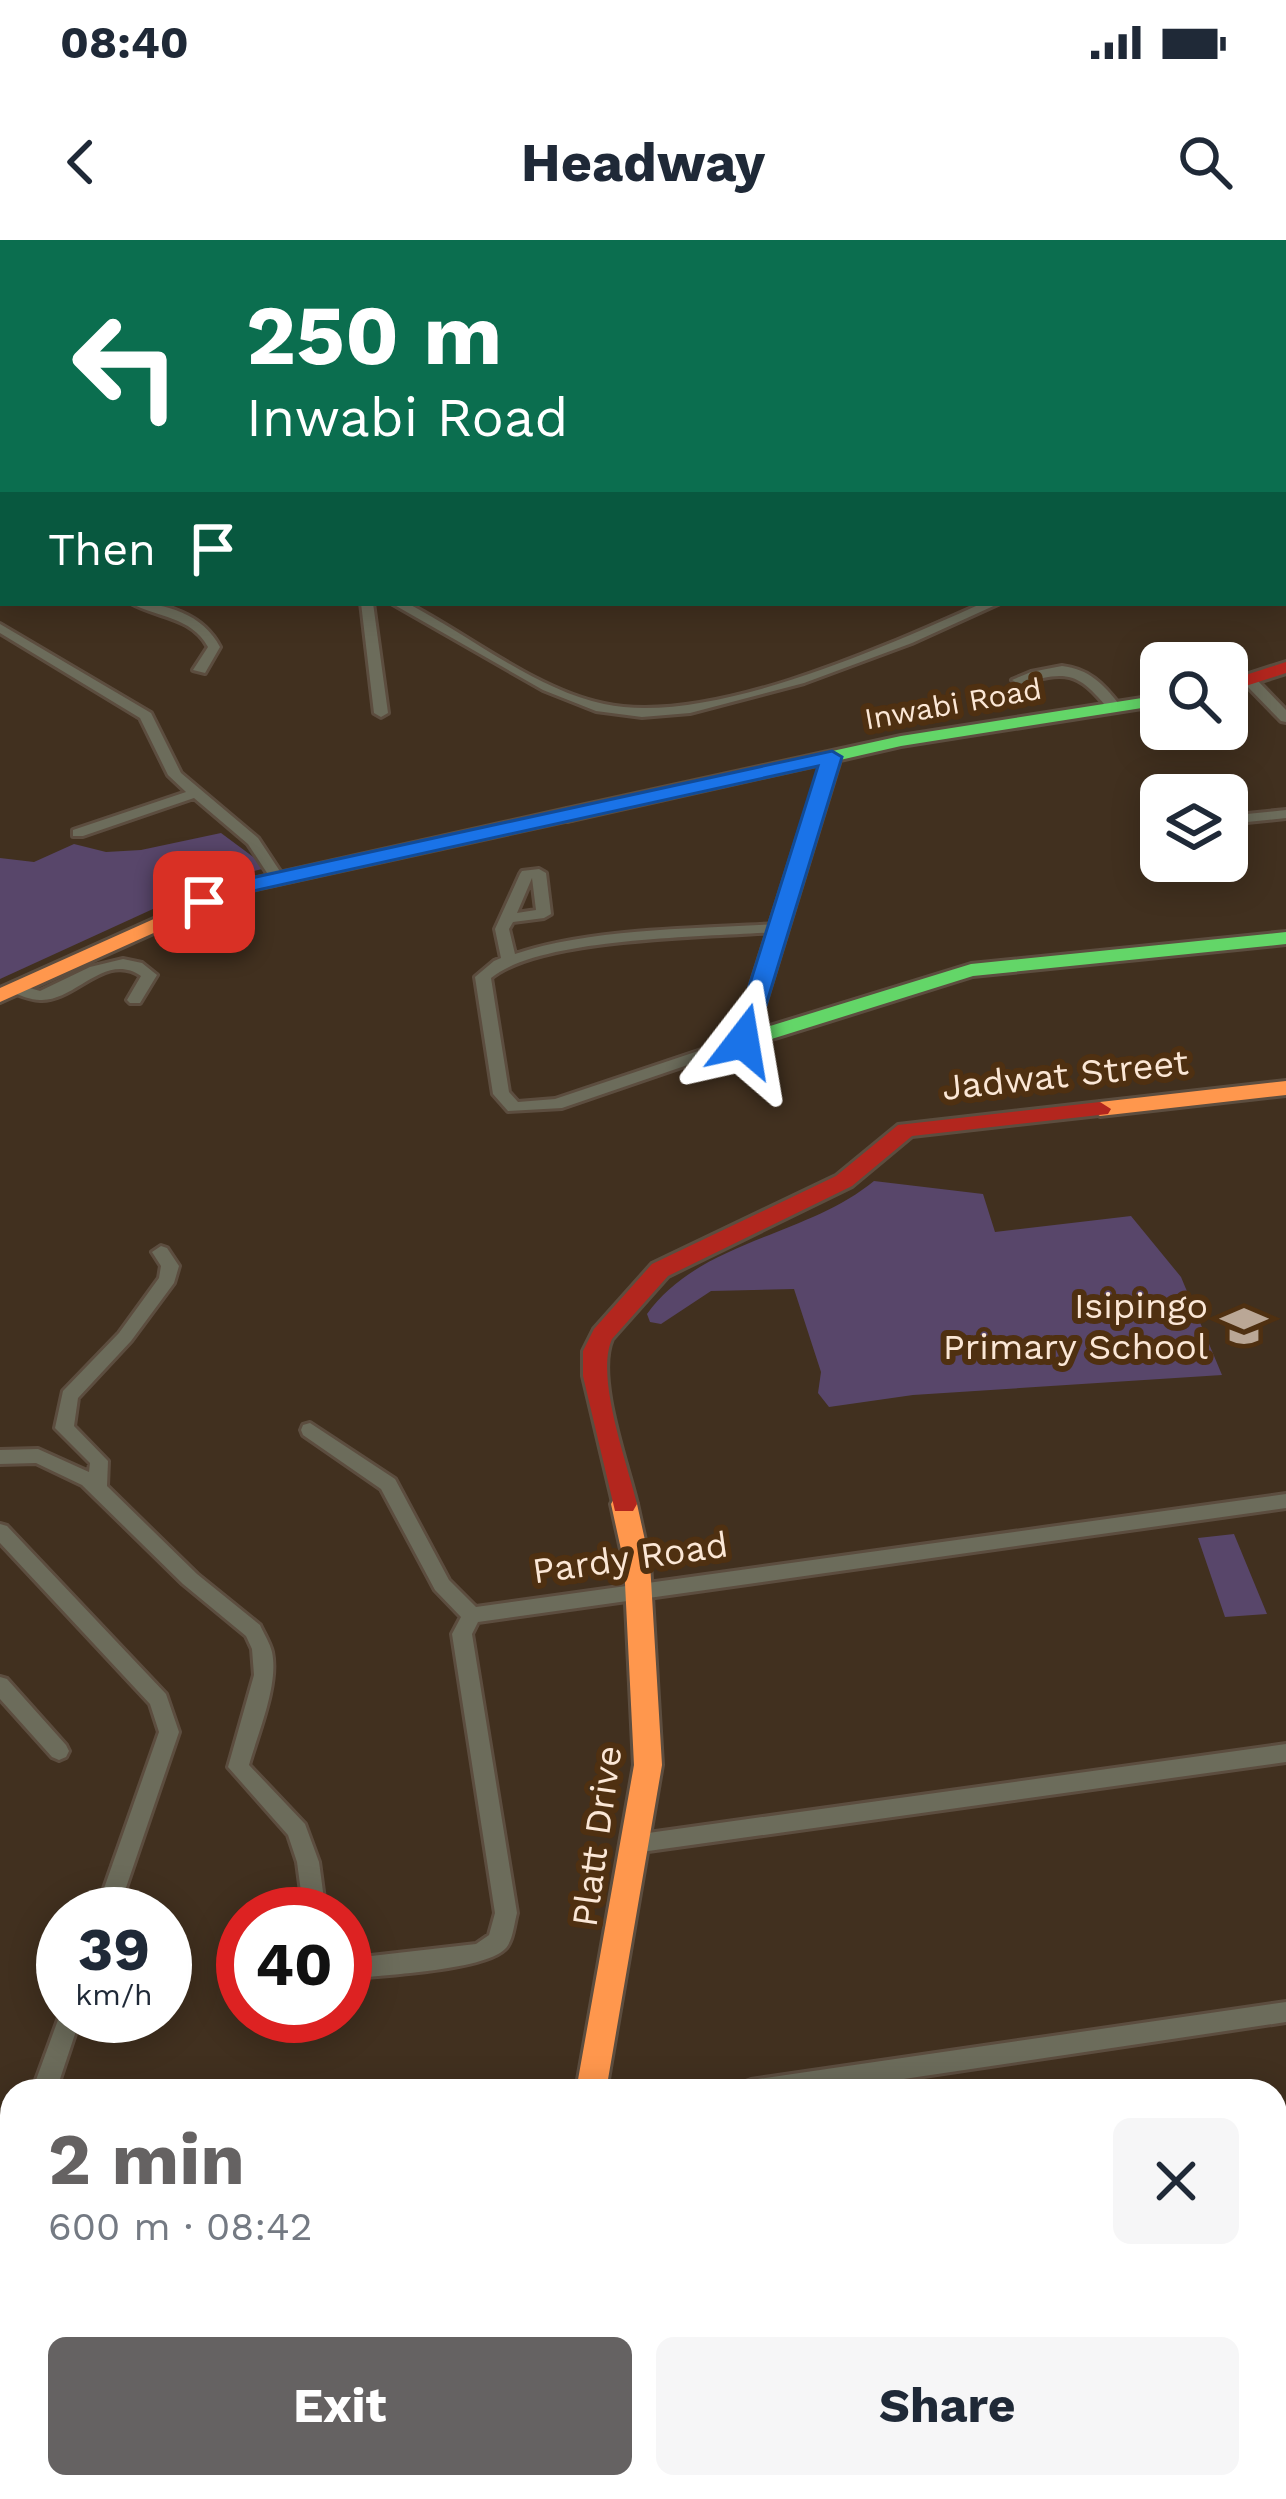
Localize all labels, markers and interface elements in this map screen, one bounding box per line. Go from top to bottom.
text: 08:40 [60,16,189,69]
icon: back [48,129,114,195]
icon: search [1172,129,1238,195]
text: Headway [521,131,765,194]
text: 250 m [246,286,502,384]
icon: left [48,288,204,444]
text: Inwabi Road [246,386,568,449]
icon: arrive [180,516,246,582]
text: Then [48,523,156,576]
map controls [1140,642,1248,882]
button: search [1140,642,1248,750]
street label: Inwabi Road [862,671,1044,736]
button: layers [1140,774,1248,882]
pin [153,851,255,953]
icon: arrive [171,869,237,935]
position arrow [680,978,806,1104]
street label: Jadwat Street [940,1041,1191,1109]
place label: Isipingo Primary School [943,1285,1208,1368]
school or university icon: Isipingo Primary School [1219,1301,1269,1351]
street label: Pardy Road [530,1523,731,1592]
street label: Platt Drive [564,1743,630,1929]
speed limit sign: 40 [216,1887,372,2043]
text: 39 [78,1914,150,1985]
text: km/h [75,1977,153,2012]
text: 2 min [48,2117,245,2201]
button: close [1113,2118,1239,2244]
text: 600 m · 08:42 [48,2204,313,2249]
button: Exit [48,2337,632,2475]
button: Share [656,2337,1239,2475]

